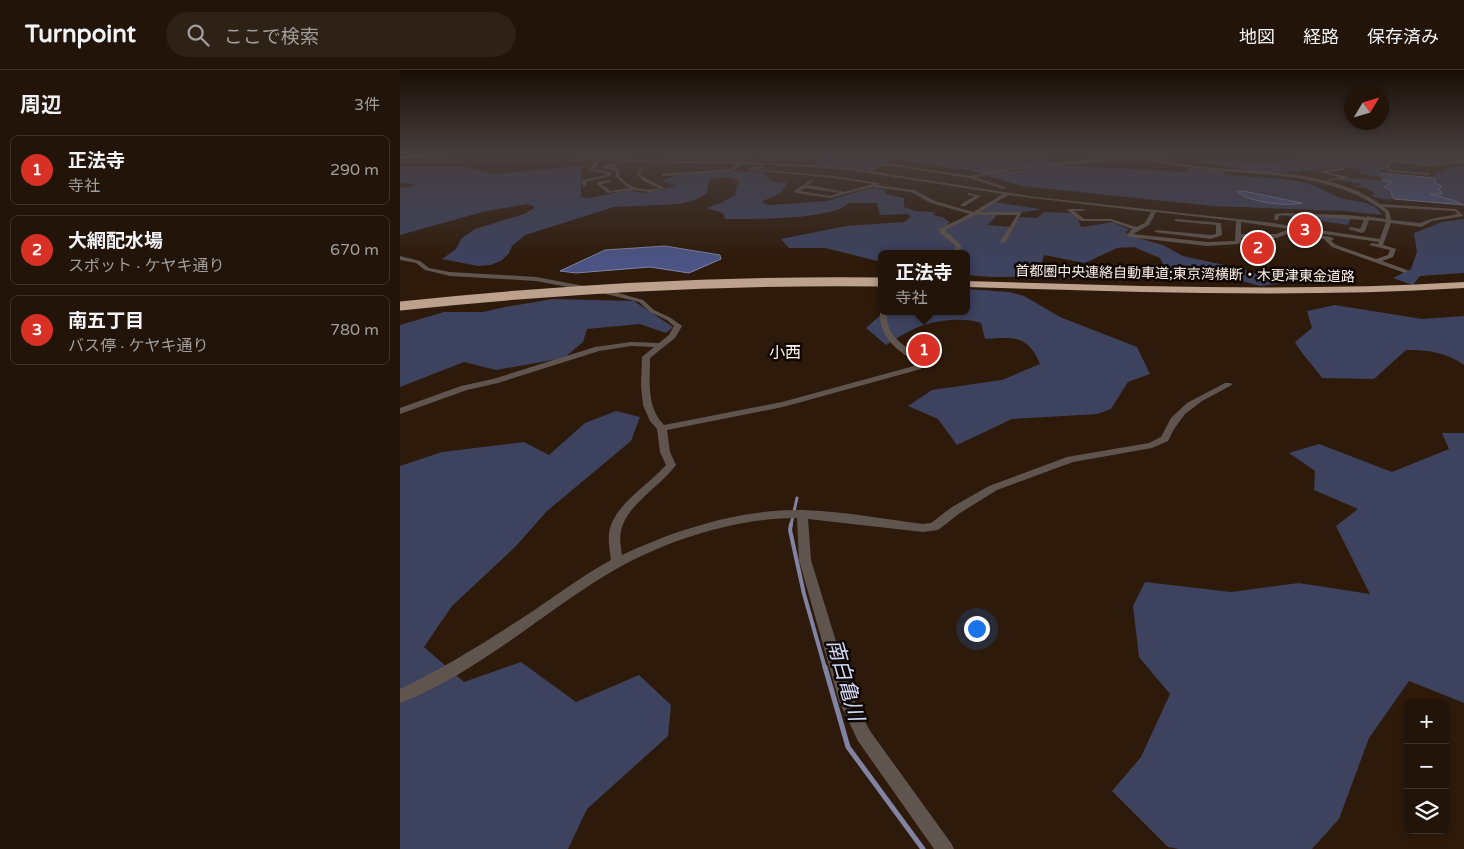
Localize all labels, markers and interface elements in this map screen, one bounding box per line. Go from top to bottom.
search box [166,12,516,57]
text: Turnpoint [25,20,136,49]
icon: search [184,21,212,49]
text: ここで検索 [224,26,319,48]
text: 地図 [1239,26,1275,48]
text: 経路 [1303,26,1339,48]
text: 保存済み [1367,26,1439,48]
north arrow [1344,85,1389,130]
text: 周辺 [20,93,62,118]
text: 3件 [354,95,380,115]
text: 正法寺 [68,150,125,172]
text: 1 [32,160,42,180]
text: 290 m [330,160,379,180]
text: 寺社 [68,176,100,196]
pin: 3 [1289,211,1321,249]
pin: 2 [1242,229,1274,267]
text: 大網配水場 [68,230,163,252]
text: 2 [32,240,42,260]
text: 670 m [330,240,379,260]
popup [878,250,970,315]
text: スポット · ケヤキ通り [68,256,224,276]
text: 正法寺 [895,262,953,284]
street label: 首都圏中央連絡自動車道;東京湾横断・木更津東金道路 [1015,263,1355,285]
text: 寺社 [895,288,928,308]
text: 南五丁目 [68,310,144,332]
text: 3 [32,320,42,340]
text: 780 m [330,320,379,340]
pin: 1 [908,331,940,369]
text: バス停 · ケヤキ通り [68,336,208,356]
district label: 小西 [769,343,801,363]
your location [964,616,990,642]
water label: 南白亀川 [821,636,869,726]
map controls [1404,699,1449,834]
button: + [1404,699,1449,744]
button: − [1404,744,1449,789]
button: layers [1404,789,1449,834]

